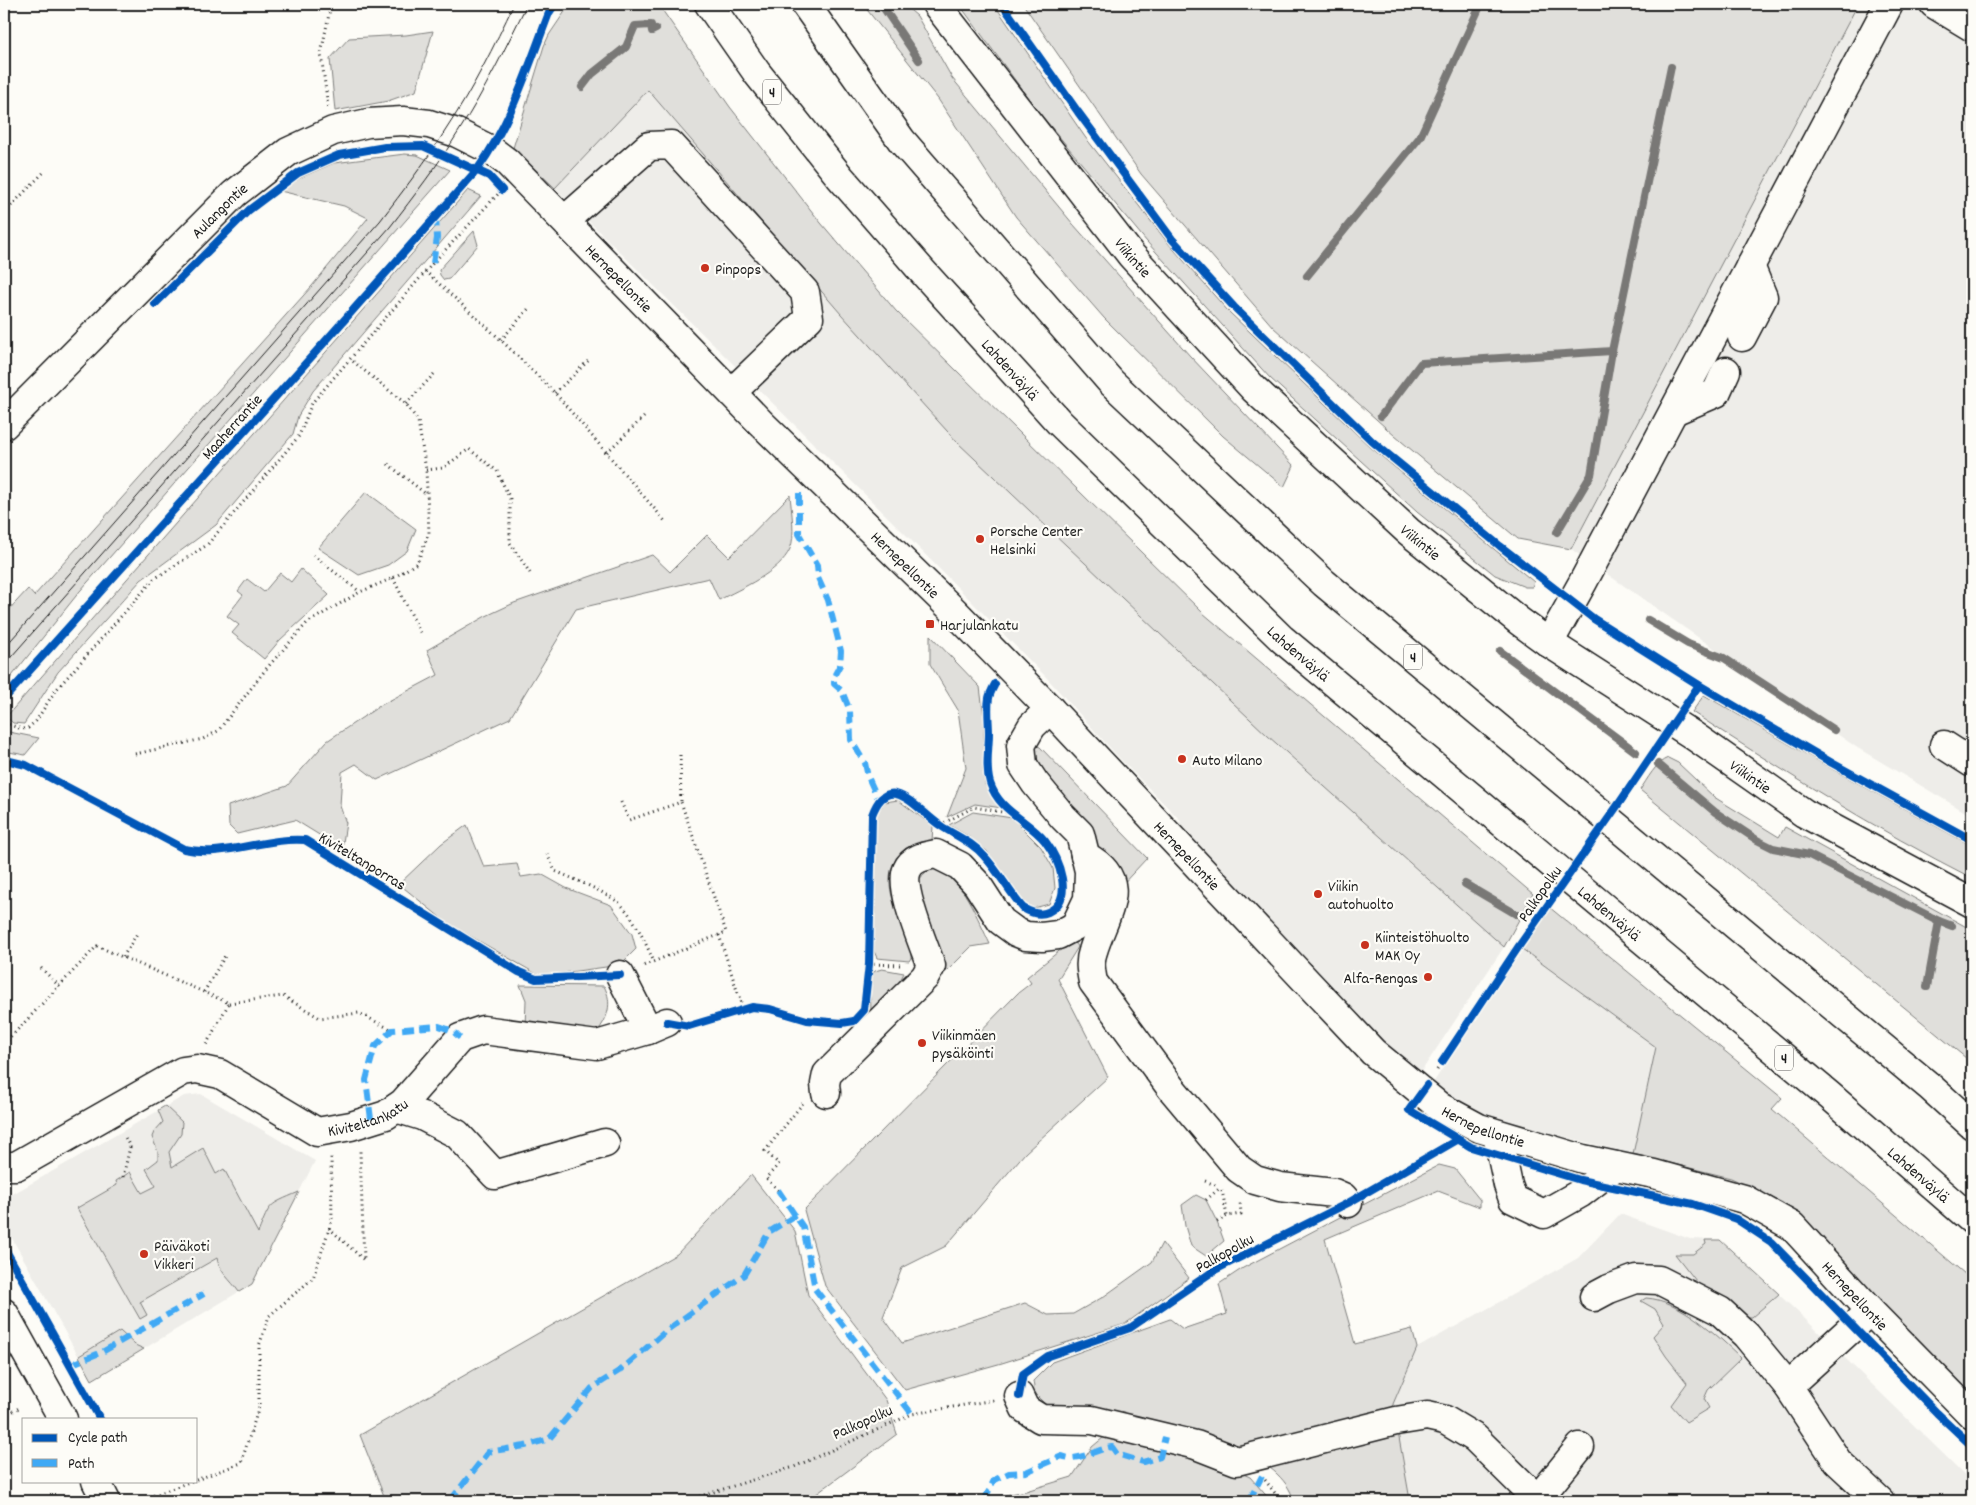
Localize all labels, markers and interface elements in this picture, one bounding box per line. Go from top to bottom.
road number: 4 [763,80,781,104]
street label: Aulangontie [187,178,254,245]
street label: Viikintie [1108,234,1155,284]
street label: Hernepellontie [579,240,657,319]
place label: Pinpops [715,259,761,282]
marker: Pinpops [699,262,711,274]
street label: Lahdenväylä [975,335,1043,407]
street label: Maaherrantie [197,390,269,466]
street label: Viikintie [1394,520,1445,567]
place label: Porsche Center Helsinki [990,521,1083,562]
street label: Hernepellontie [865,527,944,605]
marker: Porsche Center Helsinki [974,533,986,545]
place label: Harjulankatu [940,615,1018,638]
marker: Harjulankatu [924,618,936,630]
street label: Lahdenväylä [1261,621,1334,688]
road number: 4 [1404,644,1422,670]
place label: Auto Milano [1192,750,1262,773]
marker: Auto Milano [1176,753,1188,765]
street label: Viikintie [1724,755,1775,801]
street label: Hernepellontie [1147,817,1224,897]
street label: Kiviteltanporras [314,827,410,897]
street label: Palkopolku [1513,862,1569,927]
place label: Viikin autohuolto [1328,876,1394,917]
street label: Lahdenväylä [1572,881,1645,948]
marker: Viikin autohuolto [1312,888,1324,900]
place label: Kiinteistöhuolto MAK Oy [1375,927,1469,968]
marker: Kiinteistöhuolto MAK Oy [1359,939,1371,951]
place label: Alfa-Rengas [1343,968,1418,991]
marker: Alfa-Rengas [1422,971,1434,983]
place label: Viikinmäen pysäköinti [932,1025,996,1066]
marker: Viikinmäen pysäköinti [916,1037,928,1049]
road number: 4 [1775,1046,1793,1070]
street label: Kiviteltankatu [326,1094,414,1144]
street label: Hernepellontie [1437,1101,1527,1155]
street label: Lahdenväylä [1881,1142,1954,1210]
street label: Palkopolku [1192,1229,1259,1280]
place label: Päiväkoti Vikkeri [154,1236,209,1277]
marker: Päiväkoti Vikkeri [138,1248,150,1260]
street label: Hernepellontie [1815,1257,1892,1337]
street label: Palkopolku [829,1400,897,1447]
legend [22,1418,198,1482]
text: Cycle path [68,1428,128,1450]
text: Path [68,1454,94,1476]

